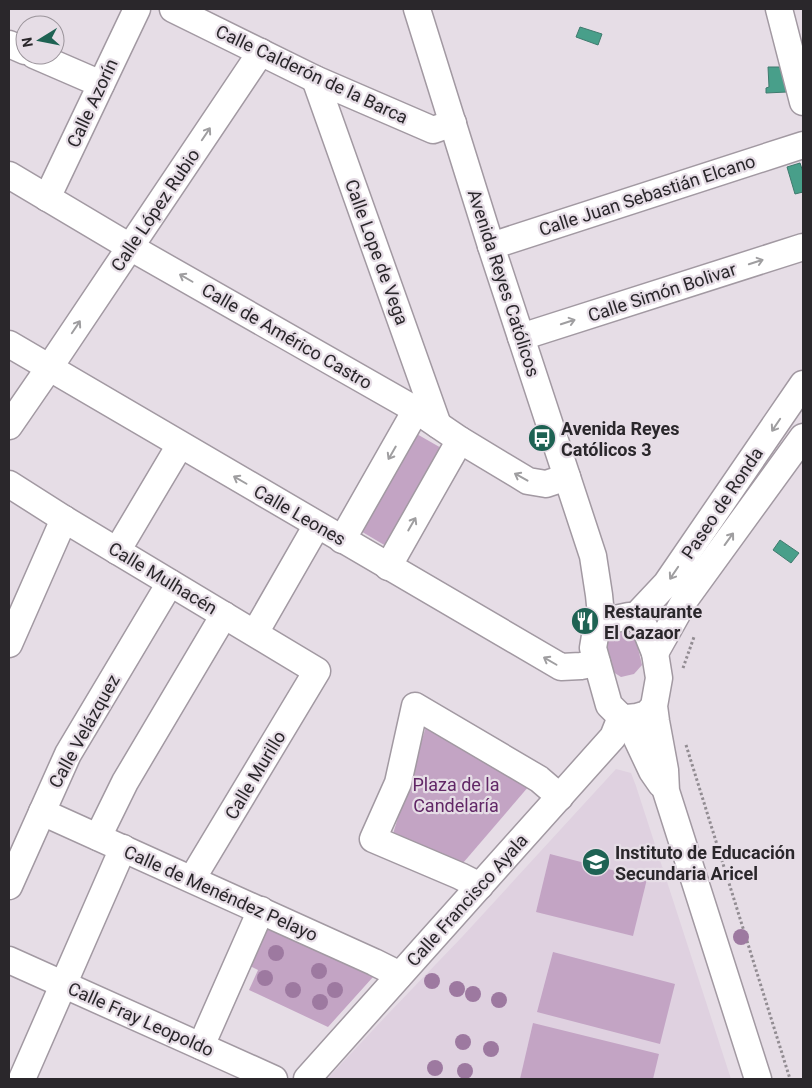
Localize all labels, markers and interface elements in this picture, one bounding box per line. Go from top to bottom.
north arrow [15,15,65,65]
street label: Calle Calderón de la Barca [213,20,411,128]
text: N [18,36,36,49]
street label: Calle Azorín [62,55,122,151]
one-way arrow [201,128,211,142]
street label: Calle López Rubio [106,145,204,275]
street label: Calle Juan Sebastián Elcano [536,150,758,240]
street label: Calle Lope de Vega [341,177,413,327]
street label: Avenida Reyes Católicos [464,187,544,379]
one-way arrow [747,257,763,266]
street label: Calle Simón Bolivar [585,258,739,326]
one-way arrow [179,273,193,283]
street label: Calle de Américo Castro [198,279,376,393]
one-way arrow [559,317,575,326]
one-way arrow [72,321,82,335]
one-way arrow [771,417,781,431]
place label: Avenida Reyes Católicos 3 [561,418,680,460]
bus stop icon: Avenida Reyes Católicos 3 [527,423,557,453]
street label: Paseo de Ronda [677,443,767,563]
one-way arrow [387,445,397,460]
one-way arrow [515,471,529,481]
one-way arrow [234,474,248,484]
street label: Calle Leones [250,480,350,550]
one-way arrow [407,517,417,532]
one-way arrow [724,532,734,546]
street label: Calle Mulhacén [105,537,221,619]
one-way arrow [669,566,679,580]
place label: Restaurante El Cazaor [604,601,702,643]
restaurant icon: Restaurante El Cazaor [570,606,600,636]
one-way arrow [544,655,558,665]
street label: Calle Velázquez [44,671,124,791]
street label: Calle Murillo [220,727,290,823]
park label: Plaza de la Candelaría [412,774,500,816]
street label: Calle Francisco Ayala [402,830,532,970]
street label: Calle de Menéndez Pelayo [121,841,321,945]
place label: Instituto de Educación Secundaria Aricel [615,842,795,884]
school or university icon: Instituto de Educación Secundaria Aricel [581,847,611,877]
street label: Calle Fray Leopoldo [65,977,217,1061]

